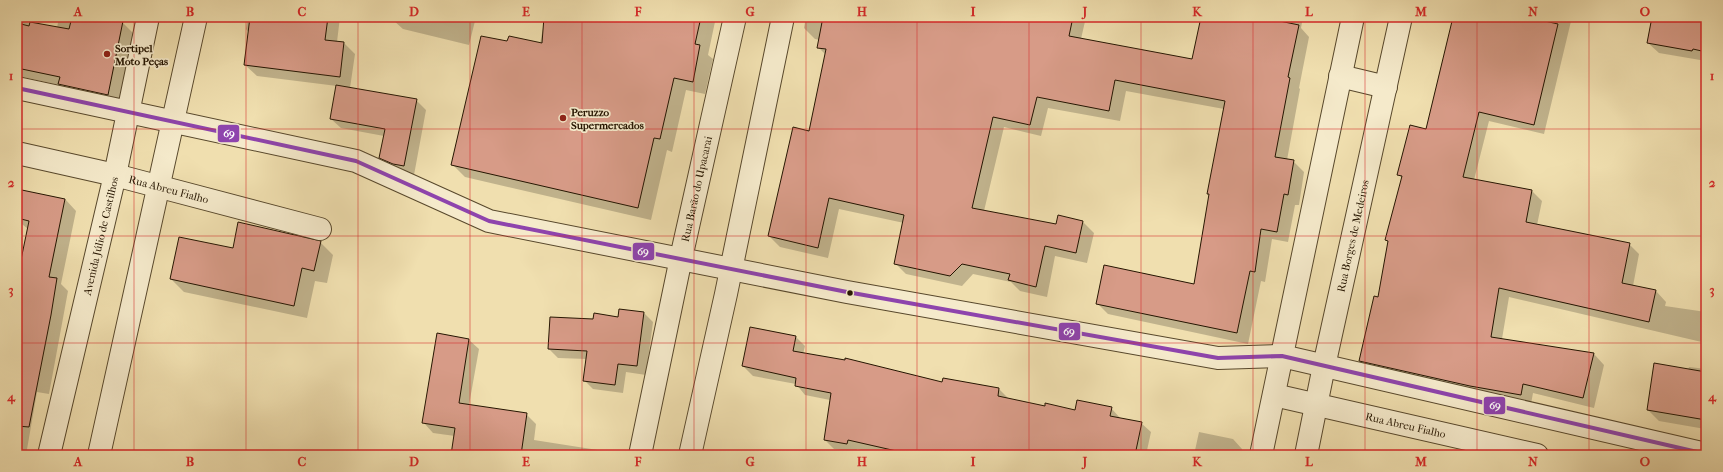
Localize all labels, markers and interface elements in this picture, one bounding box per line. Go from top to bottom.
text: A [73,4,83,19]
text: B [186,4,195,19]
text: C [298,4,307,19]
text: D [409,4,419,19]
text: E [522,4,530,19]
text: F [634,4,642,19]
text: G [745,4,755,19]
text: H [857,4,868,19]
text: I [970,4,976,19]
text: J [1081,4,1088,20]
text: K [1192,4,1203,19]
text: L [1305,4,1314,19]
text: M [1414,4,1427,19]
text: N [1528,4,1538,19]
text: O [1640,4,1650,19]
place label: Sortipel Moto Peças [114,42,168,68]
marker: Sortipel Moto Peças [102,49,112,59]
text: 1 [9,68,14,83]
text: 1 [1710,68,1715,83]
place label: Peruzzo Supermercados [571,106,644,132]
marker: Peruzzo Supermercados [558,113,568,123]
line badge: 69 [217,124,240,143]
text: 69 [223,127,235,140]
street label: Rua Barão do Upacarai [678,134,715,243]
street label: Rua Abreu Fialho [127,172,210,206]
text: 2 [8,175,15,190]
street label: Avenida Júlio de Castilhos [80,175,121,298]
text: 2 [1709,175,1716,190]
street label: Rua Borges de Medeiros [1334,179,1371,293]
line badge: 69 [632,242,655,261]
text: 69 [637,245,649,258]
text: 3 [8,282,14,298]
text: 3 [1709,282,1715,298]
unlabelled marker [845,288,855,298]
line badge: 69 [1058,322,1081,341]
text: 69 [1063,325,1075,338]
text: 4 [6,389,16,405]
text: 4 [1707,389,1717,405]
line badge: 69 [1483,396,1506,415]
text: 69 [1489,399,1501,412]
street label: Rua Abreu Fialho [1364,410,1447,441]
text: A [73,454,83,469]
text: B [186,454,195,469]
text: C [298,454,307,469]
text: D [409,454,419,469]
text: E [522,454,530,469]
text: F [634,454,642,469]
text: G [745,454,755,469]
text: H [857,454,868,469]
text: I [970,454,976,469]
text: J [1081,454,1088,470]
text: K [1192,454,1203,469]
text: L [1305,454,1314,469]
text: M [1414,454,1427,469]
text: N [1528,454,1538,469]
text: O [1640,454,1650,469]

